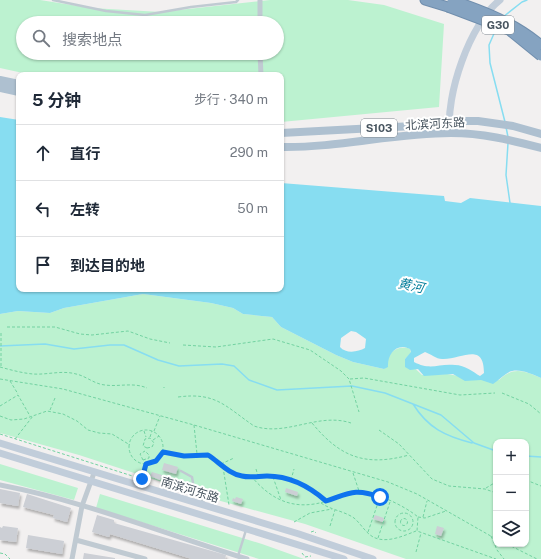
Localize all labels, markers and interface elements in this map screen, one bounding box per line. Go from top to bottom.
search box [16,16,284,60]
road number: G30 [482,16,514,34]
icon: search [30,27,52,49]
text: 搜索地点 [62,31,122,48]
text: 5 分钟 [32,90,81,110]
text: 步行 · 340 m [194,92,268,107]
street label: 北滨河东路 [405,115,465,133]
road number: S103 [361,119,397,137]
icon: ahead [32,142,54,164]
text: 直行 [70,145,100,162]
text: 290 m [230,145,268,160]
icon: left [32,198,54,220]
text: 左转 [70,201,100,218]
text: 50 m [237,201,268,216]
icon: arrive [32,254,54,276]
text: 到达目的地 [70,257,145,274]
water label: 黄河 [397,275,428,296]
map controls [493,439,529,547]
button: + [493,439,529,475]
route end [133,470,151,488]
street label: 南滨河东路 [159,475,221,505]
button: − [493,475,529,511]
route start [371,488,389,506]
button: layers [493,511,529,547]

